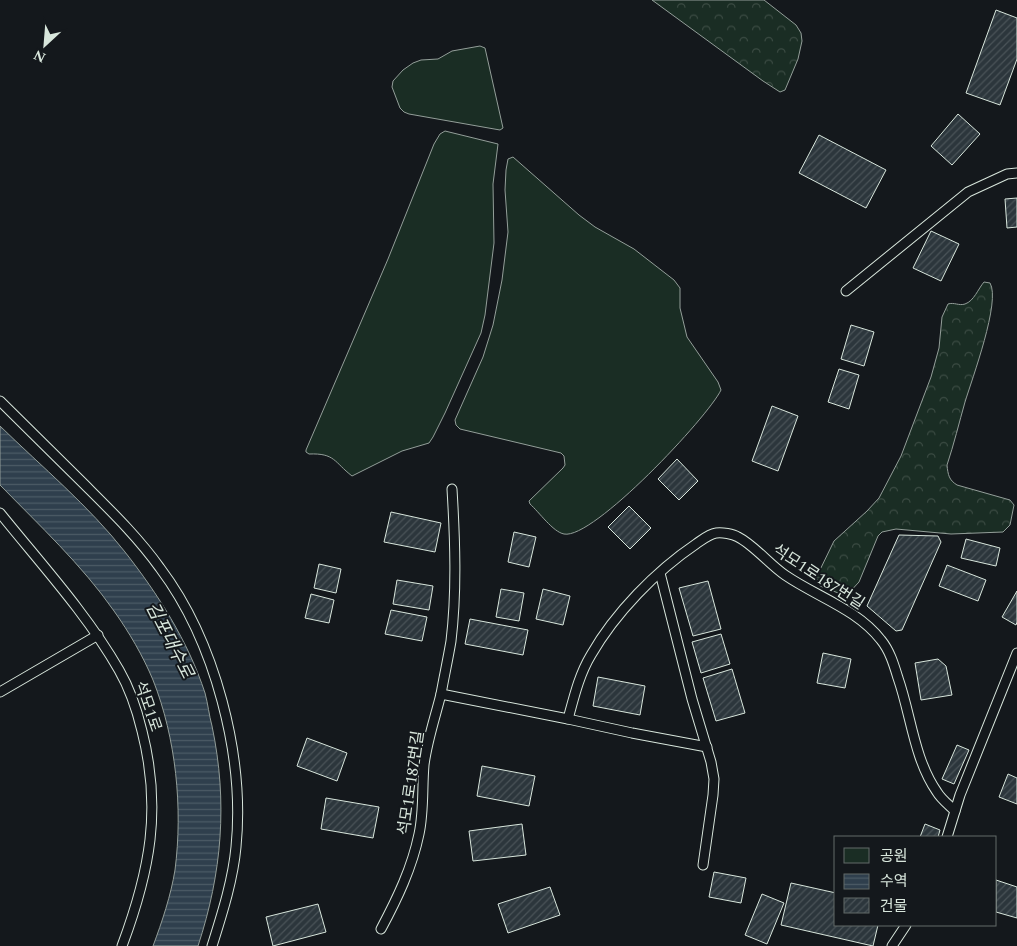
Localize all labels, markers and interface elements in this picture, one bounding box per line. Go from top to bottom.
north arrow [20,20,70,70]
text: N [30,44,49,68]
street label: 석모1로187번길 [768,538,869,616]
water label: 김포대수로 [139,597,201,685]
street label: 석모1로 [128,678,168,735]
street label: 석모1로187번길 [392,729,430,837]
legend [834,836,997,926]
text: 공원 [880,845,908,868]
text: 수역 [880,870,908,893]
text: 건물 [880,895,908,918]

